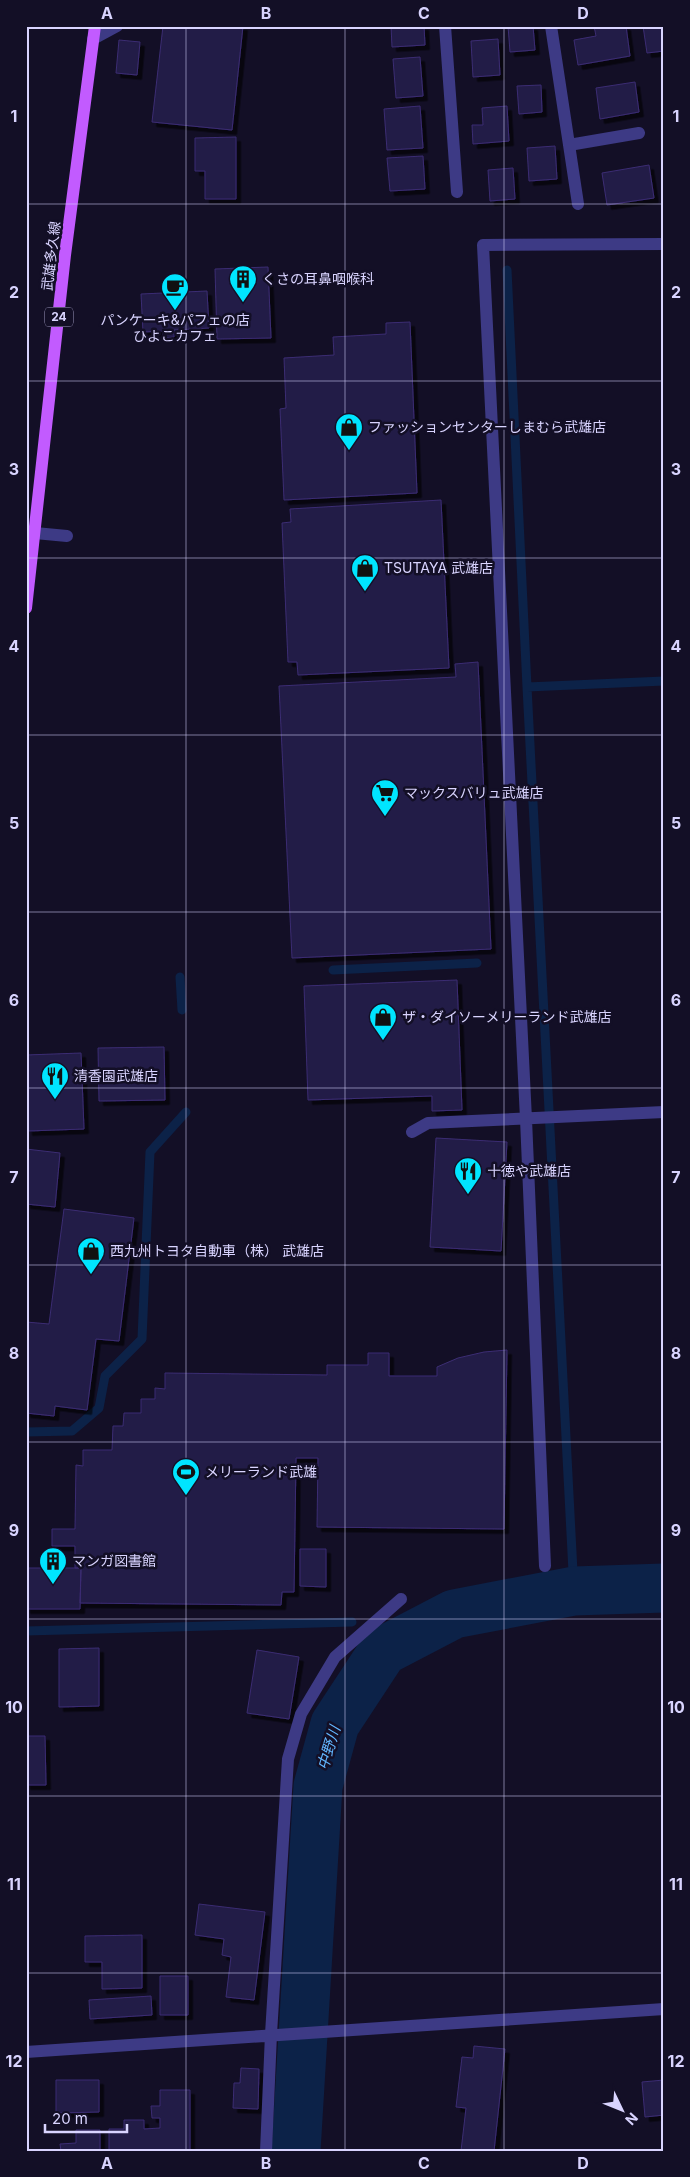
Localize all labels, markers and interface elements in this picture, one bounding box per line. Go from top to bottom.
text: A [101,3,113,23]
text: B [261,3,271,23]
text: C [418,3,430,23]
text: D [577,3,589,23]
text: 1 [11,106,17,126]
text: 1 [673,106,679,126]
street label: 武雄多久線 [38,220,63,292]
building icon: くさの耳鼻咽喉科 [228,264,258,303]
place label: くさの耳鼻咽喉科 [262,270,374,287]
cafe icon: パンケーキ&パフェの店 ひよこカフェ [160,272,190,311]
text: 2 [9,282,19,302]
text: 2 [671,282,681,302]
road number: 24 [45,308,73,326]
place label: パンケーキ&パフェの店 ひよこカフェ [100,311,250,344]
shop icon: ファッションセンターしまむら武雄店 [334,412,364,451]
place label: ファッションセンターしまむら武雄店 [368,418,606,435]
text: 3 [9,459,19,479]
text: 3 [671,459,681,479]
shop icon: TSUTAYA 武雄店 [350,553,380,592]
place label: TSUTAYA 武雄店 [384,559,493,576]
text: 4 [9,636,20,656]
text: 4 [671,636,682,656]
supermarket icon: マックスバリュ武雄店 [370,778,400,817]
place label: マックスバリュ武雄店 [404,784,544,801]
text: 5 [9,813,19,833]
text: 5 [671,813,681,833]
text: 6 [9,990,19,1010]
text: 6 [671,990,681,1010]
shop icon: ザ・ダイソーメリーランド武雄店 [368,1002,398,1041]
place label: ザ・ダイソーメリーランド武雄店 [402,1008,611,1025]
restaurant icon: 清香園武雄店 [40,1061,70,1100]
place label: 清香園武雄店 [74,1067,158,1084]
restaurant icon: 十徳や武雄店 [453,1156,483,1195]
place label: 十徳や武雄店 [487,1162,571,1179]
text: 7 [9,1167,19,1187]
text: 7 [671,1167,681,1187]
shop icon: 西九州トヨタ自動車（株） 武雄店 [76,1236,106,1275]
place label: 西九州トヨタ自動車（株） 武雄店 [110,1242,324,1259]
text: 8 [9,1343,19,1363]
text: 8 [671,1343,681,1363]
sports icon: メリーランド武雄 [171,1457,201,1496]
place label: メリーランド武雄 [205,1463,317,1480]
text: 9 [9,1520,19,1540]
text: 9 [671,1520,681,1540]
building icon: マンガ図書館 [38,1546,68,1585]
place label: マンガ図書館 [72,1552,156,1569]
text: 10 [5,1697,23,1717]
text: 10 [667,1697,685,1717]
water label: 中野川 [313,1722,345,1772]
text: 11 [7,1874,21,1894]
text: 11 [669,1874,683,1894]
text: 12 [6,2051,22,2071]
text: 12 [668,2051,684,2071]
north arrow [598,2084,648,2134]
scale bar [45,2102,128,2134]
text: 20 m [52,2109,88,2128]
text: N [622,2110,642,2129]
text: A [101,2153,113,2173]
text: B [261,2153,271,2173]
text: C [418,2153,430,2173]
text: D [577,2153,589,2173]

